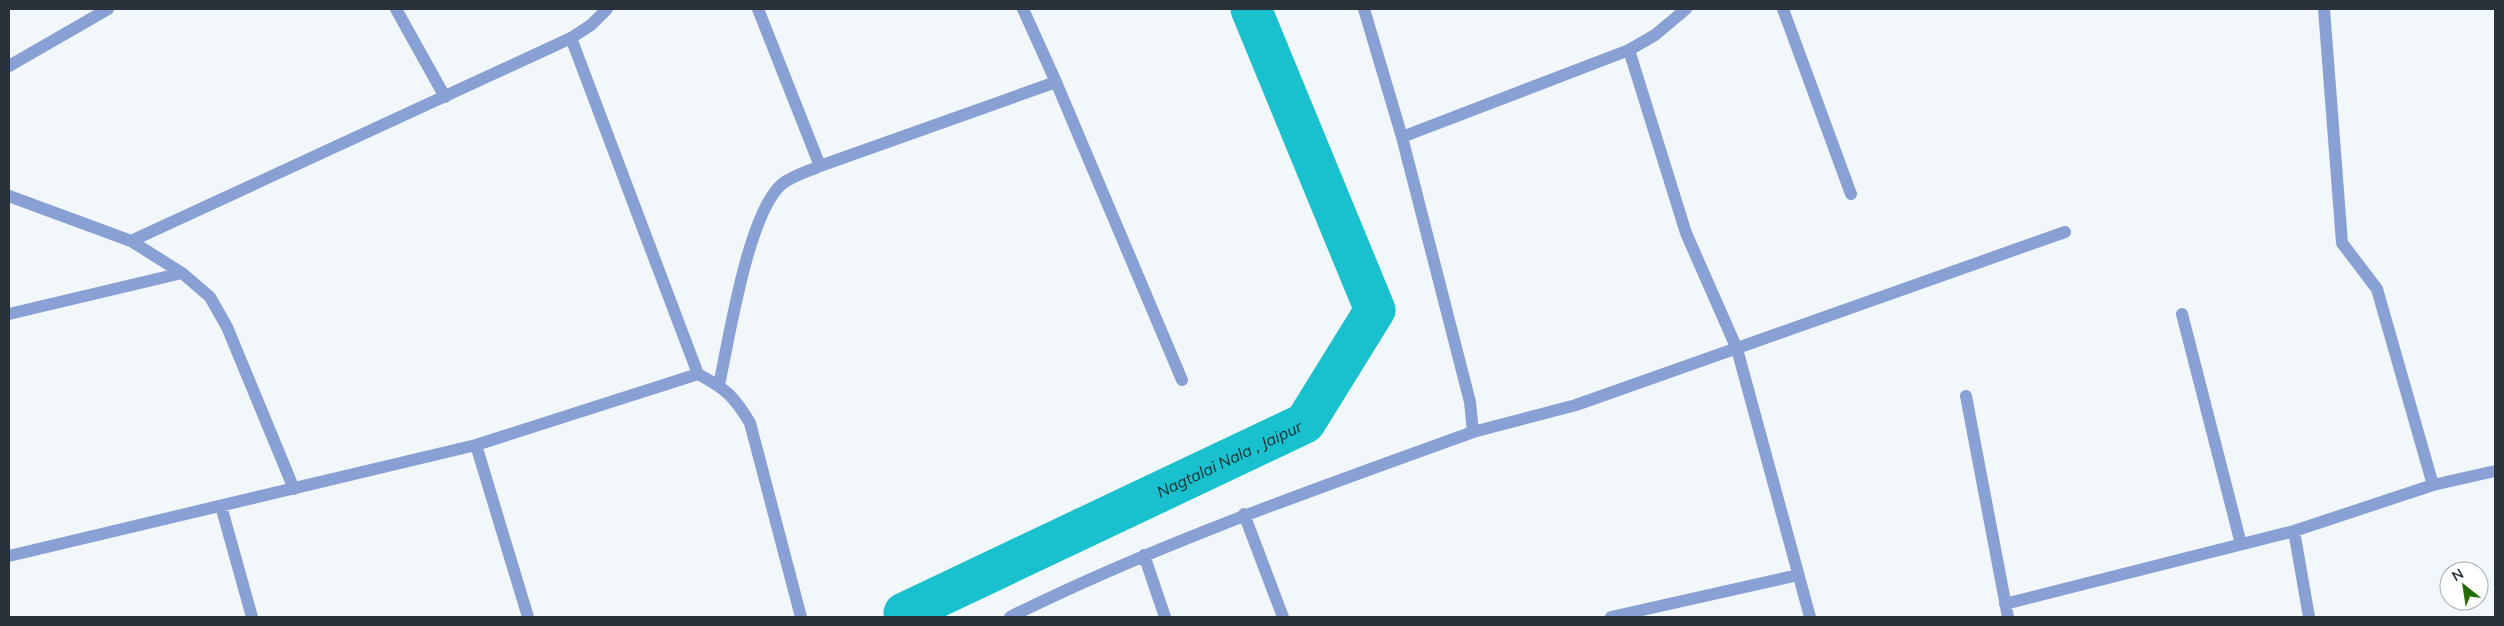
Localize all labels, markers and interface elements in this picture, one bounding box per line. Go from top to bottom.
water label: Nagtalai Nala , Jaipur [1153,415,1306,502]
north arrow [2439,561,2489,611]
text: N [2448,564,2467,585]

